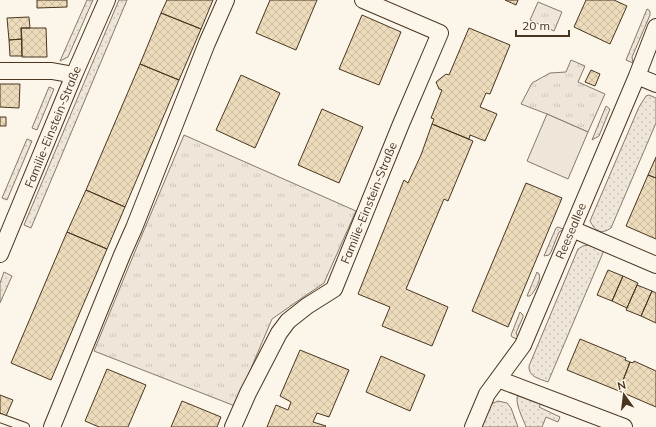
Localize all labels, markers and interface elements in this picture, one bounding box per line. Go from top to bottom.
scale bar [516,12,569,38]
text: 20 m [522,18,550,33]
street label: Familie-Einstein-Straße [21,64,84,190]
street label: Familie-Einstein-Straße [337,140,400,266]
street label: Reeseallee [552,200,589,261]
north arrow [604,375,644,415]
text: N [616,377,627,393]

